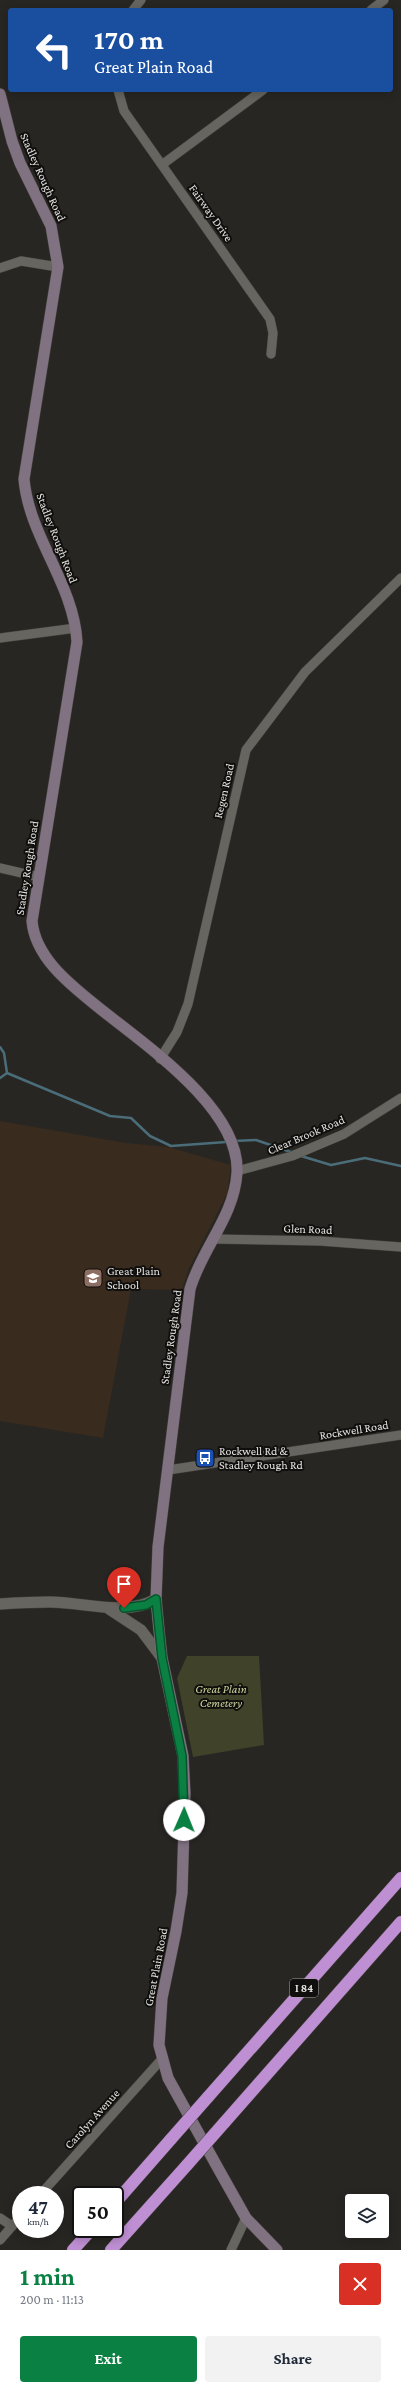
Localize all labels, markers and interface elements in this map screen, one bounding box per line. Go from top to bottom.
icon: left [28,24,80,76]
text: 170 m [94,24,164,55]
text: Great Plain Road [94,57,213,77]
street label: Stadley Rough Road [17,131,69,224]
street label: Fairway Drive [186,182,236,244]
street label: Stadley Rough Road [33,491,81,586]
street label: Regen Road [211,762,237,820]
street label: Stadley Rough Road [13,819,41,916]
street label: Clear Brook Road [265,1112,347,1158]
street label: Glen Road [283,1221,333,1237]
place label: Great Plain School [107,1264,161,1292]
school or university icon: Great Plain School [82,1267,104,1289]
street label: Stadley Rough Road [157,1288,185,1385]
street label: Rockwell Road [318,1418,390,1442]
place label: Rockwell Rd & Stadley Rough Rd [219,1444,303,1472]
bus stop icon: Rockwell Rd & Stadley Rough Rd [194,1447,216,1469]
pin [107,1567,141,1608]
icon: arrive [113,1573,135,1595]
park label: Great Plain Cemetery [195,1682,247,1710]
position arrow [163,1799,205,1841]
street label: Great Plain Road [142,1926,171,2007]
road number: I 84 [290,1979,318,1997]
street label: Carolyn Avenue [62,2086,122,2152]
speed limit sign: 50 [72,2186,124,2238]
map controls [345,2194,389,2238]
button: layers [345,2194,389,2238]
text: 47 [28,2196,48,2218]
text: km/h [27,2216,49,2227]
text: 1 min [20,2263,75,2290]
button: close [339,2263,381,2305]
text: 200 m · 11:13 [20,2292,84,2307]
button: Exit [20,2336,197,2382]
button: Share [205,2336,381,2382]

